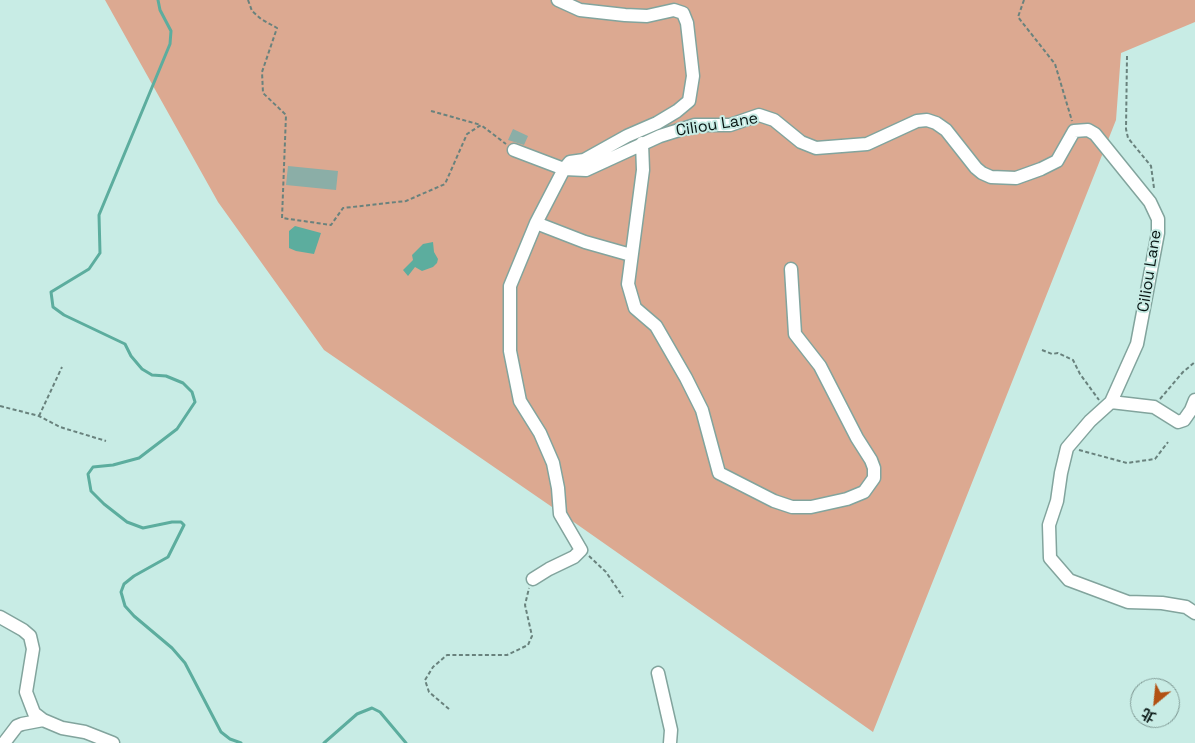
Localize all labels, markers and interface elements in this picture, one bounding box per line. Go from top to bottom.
street label: Ciliou Lane [674,109,760,141]
street label: Ciliou Lane [1134,228,1166,314]
north arrow [1130,678,1180,728]
text: 北 [1138,704,1159,727]

